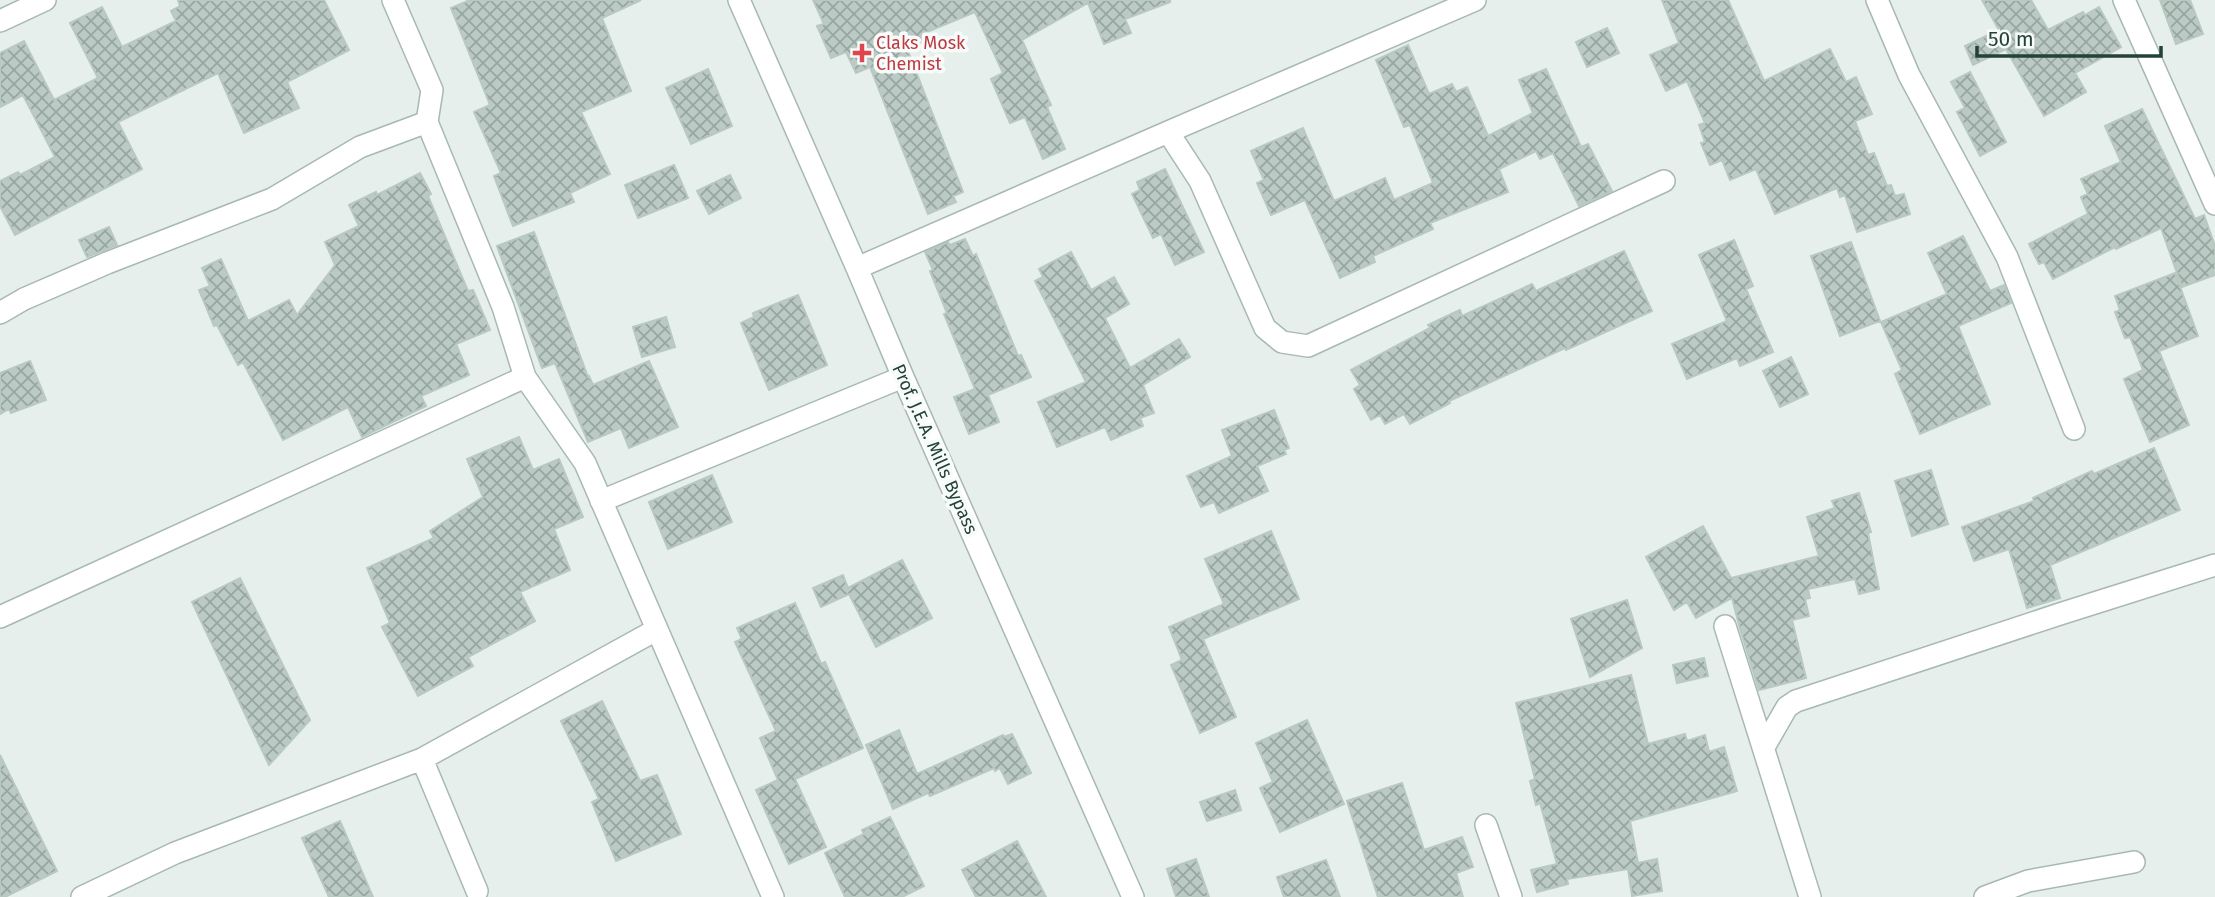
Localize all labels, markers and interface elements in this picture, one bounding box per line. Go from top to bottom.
scale bar [1977,14,2161,58]
text: 50 m [1988,26,2034,52]
place label: Claks Mosk Chemist [876,32,966,75]
marker: Claks Mosk Chemist [854,45,870,61]
street label: Prof. J.E.A. Mills Bypass [888,361,982,537]

